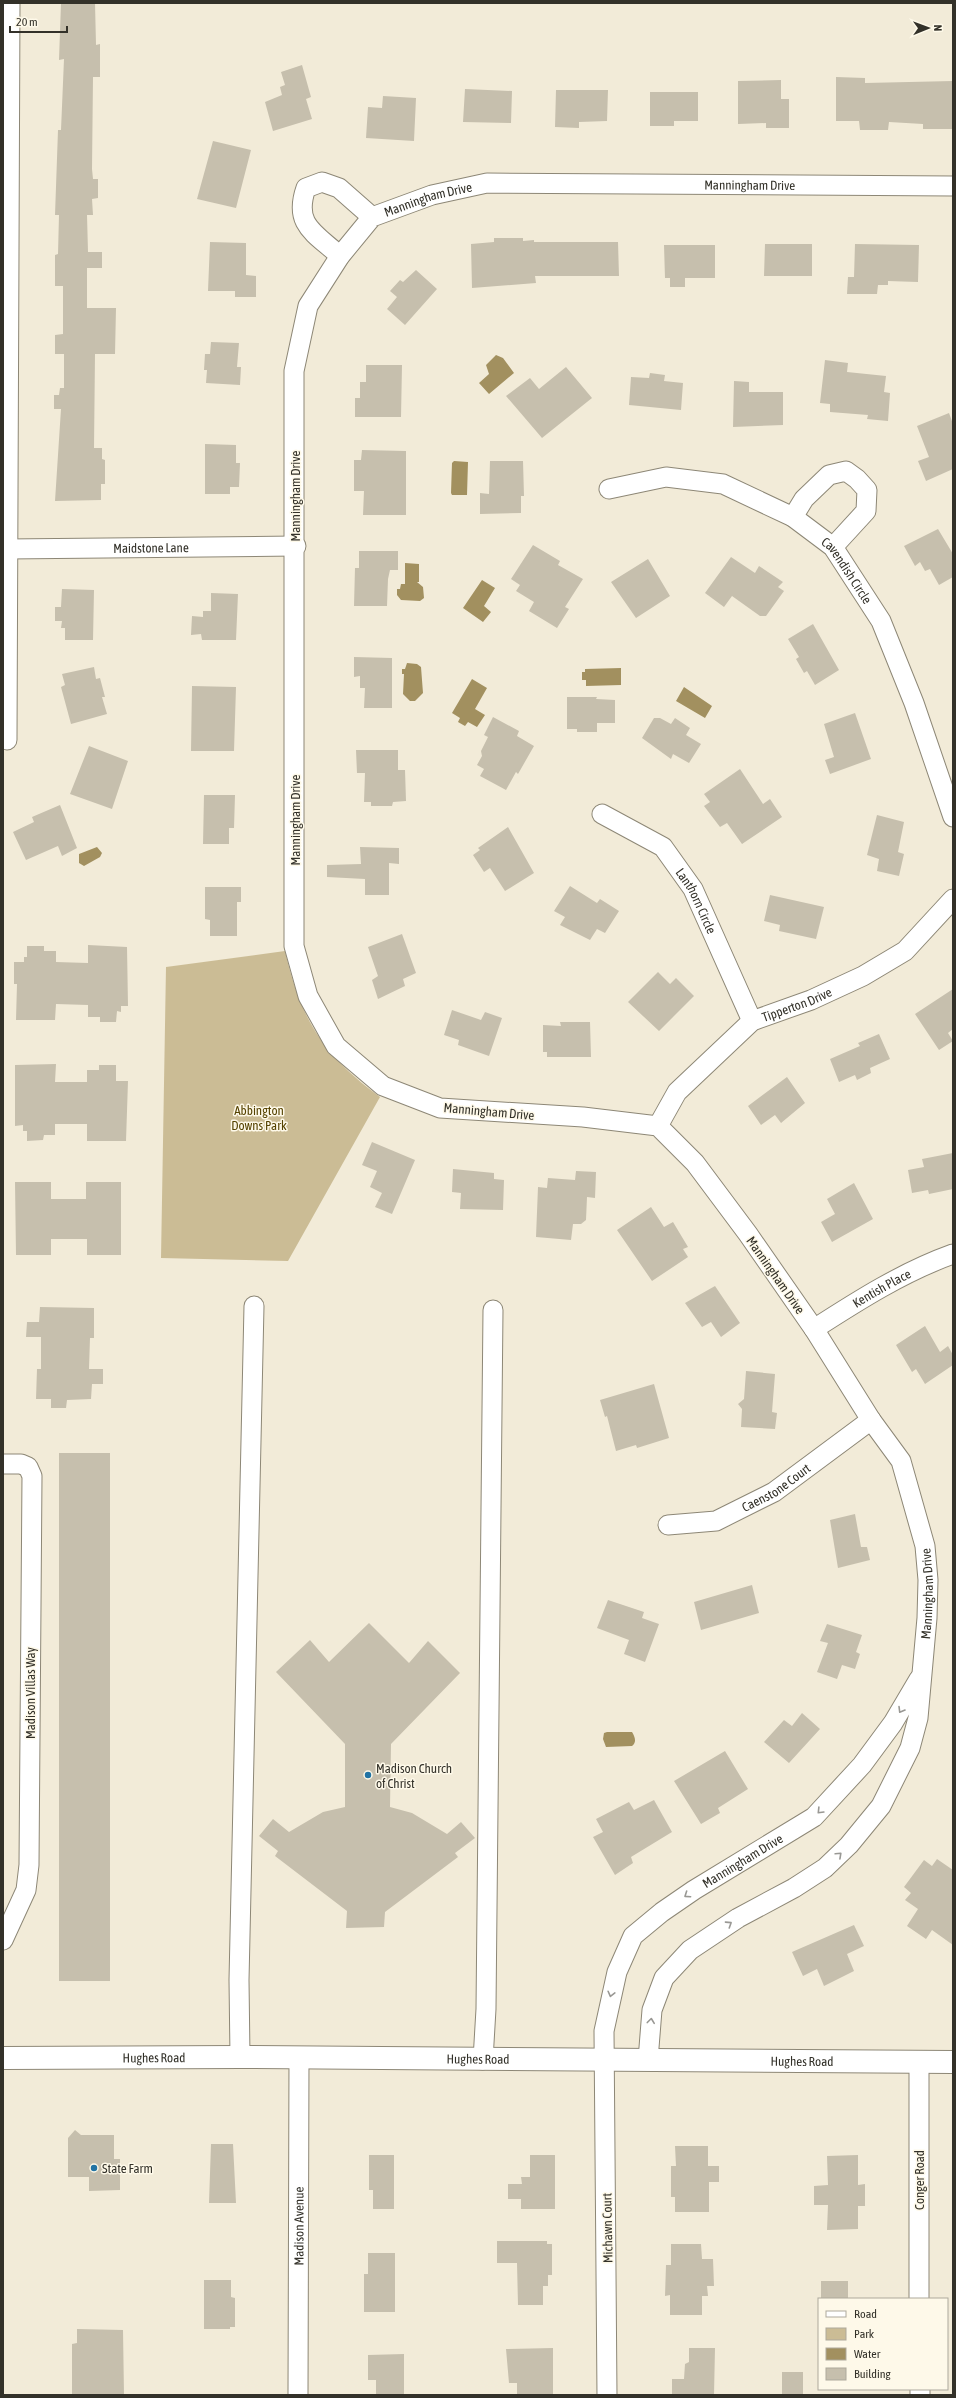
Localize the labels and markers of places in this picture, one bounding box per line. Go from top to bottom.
place label: Madison Church of Christ [376,1761,452,1791]
marker: Madison Church of Christ [363,1770,373,1780]
place label: State Farm [102,2161,153,2176]
marker: State Farm [89,2163,99,2173]

